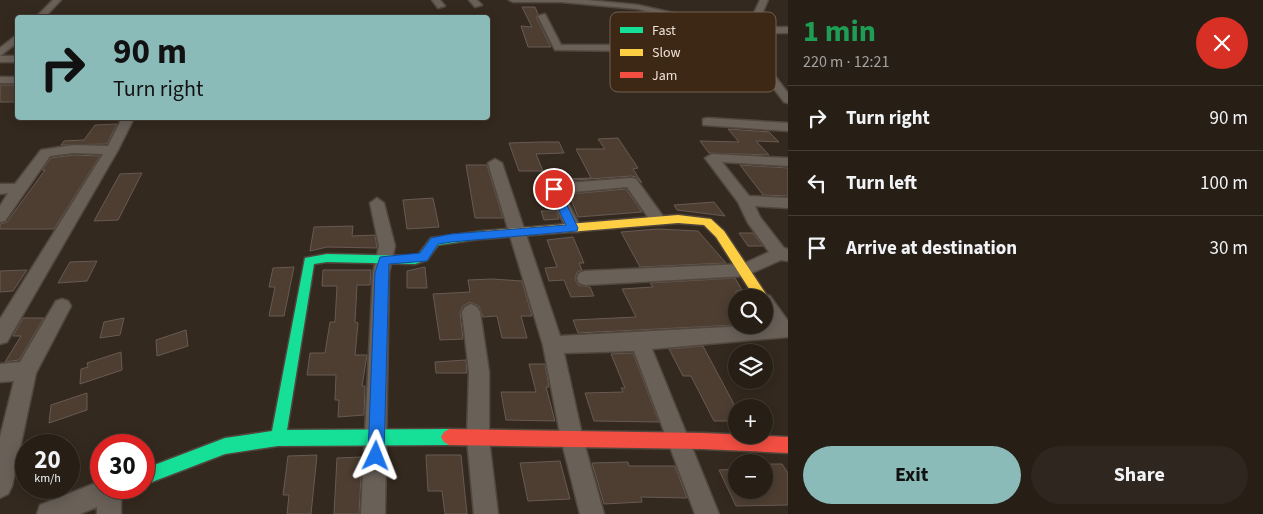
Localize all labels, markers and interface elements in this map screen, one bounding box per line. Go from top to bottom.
text: 1 min [803,10,876,53]
legend [610,12,776,92]
button: close [1196,17,1248,69]
text: Fast [652,21,676,41]
text: 90 m [113,27,187,77]
icon: right [30,35,95,100]
text: Slow [652,43,681,63]
text: 220 m · 12:21 [803,51,890,73]
text: Jam [652,66,677,86]
text: Turn right [113,73,203,105]
icon: right [803,104,831,132]
text: Turn right [846,105,930,132]
text: 90 m [1210,105,1248,132]
pin [533,168,575,210]
icon: left [803,169,831,197]
text: Turn left [846,170,917,197]
text: 100 m [1200,170,1248,197]
icon: arrive [540,175,568,203]
icon: arrive [803,234,831,262]
text: Arrive at destination [846,235,1017,262]
text: 30 m [1210,235,1248,262]
map controls [728,289,773,499]
button: search [728,289,773,334]
button: layers [728,344,773,389]
button: + [728,399,773,444]
position arrow [349,429,401,481]
speed limit sign: 30 [90,434,155,499]
text: 20 [34,442,61,478]
button: Exit [803,446,1021,504]
button: Share [1031,446,1248,504]
button: − [728,454,773,499]
text: km/h [34,470,61,487]

